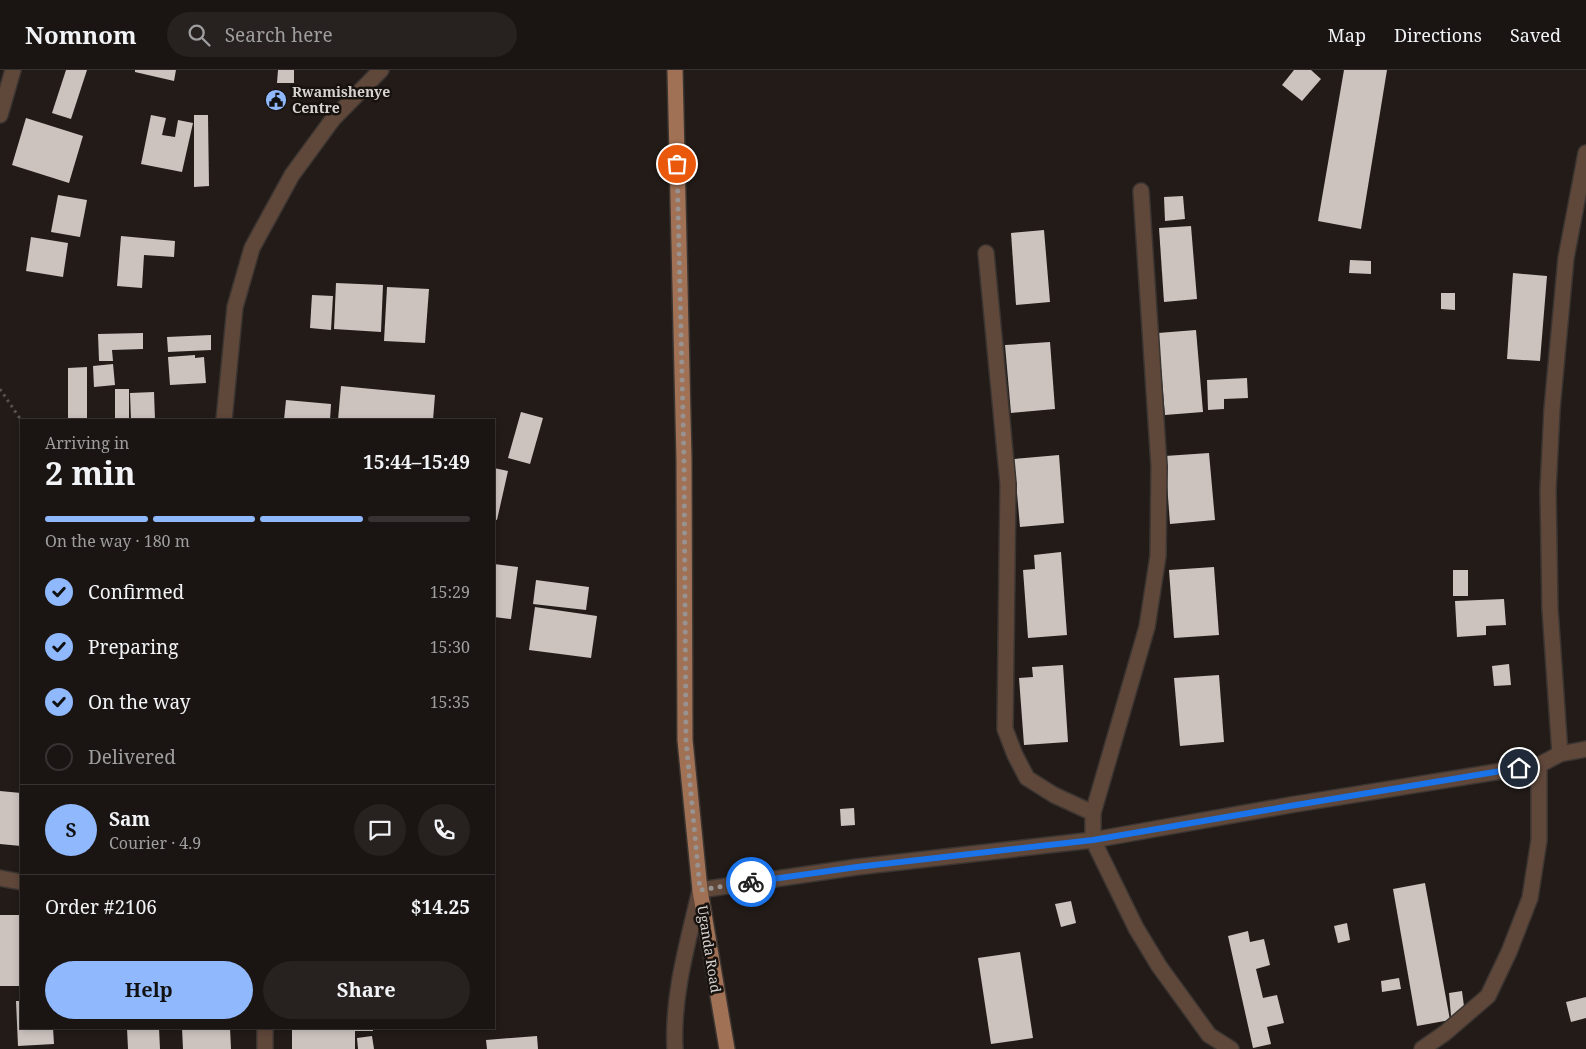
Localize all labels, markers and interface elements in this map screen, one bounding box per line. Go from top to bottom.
search box [167,12,517,57]
text: Nomnom [25,18,137,51]
icon: search [185,21,213,49]
text: Search here [225,22,333,48]
text: Map [1328,23,1366,47]
text: Directions [1394,23,1482,47]
text: Saved [1510,23,1561,47]
place label: Rwamishenye Centre [292,82,390,117]
public building icon: Rwamishenye Centre [264,88,288,112]
pin [656,143,698,185]
icon: bag [663,150,691,178]
text: Arriving in [45,432,129,454]
text: 15:44–15:49 [363,449,470,475]
text: 2 min [45,451,136,494]
text: On the way · 180 m [45,530,190,552]
icon: check [45,578,73,606]
text: Confirmed [88,579,184,605]
text: 15:29 [430,581,470,603]
icon: check [45,633,73,661]
text: Preparing [88,634,178,660]
text: 15:30 [430,636,470,658]
icon: check [45,688,73,716]
text: On the way [88,689,191,715]
text: 15:35 [430,691,470,713]
text: Delivered [88,744,176,770]
pin [1498,747,1540,789]
icon: home [1505,754,1533,782]
button: chat [354,804,406,856]
button: phone [418,804,470,856]
text: Sam [109,806,150,832]
text: S [65,817,77,843]
text: Courier · 4.9 [109,832,201,854]
courier [726,857,776,907]
icon: bike [737,868,765,896]
text: Order #2106 [45,894,157,920]
text: $14.25 [411,894,470,920]
street label: Uganda Road [693,904,726,994]
button: Help [45,961,253,1019]
button: Share [263,961,470,1019]

